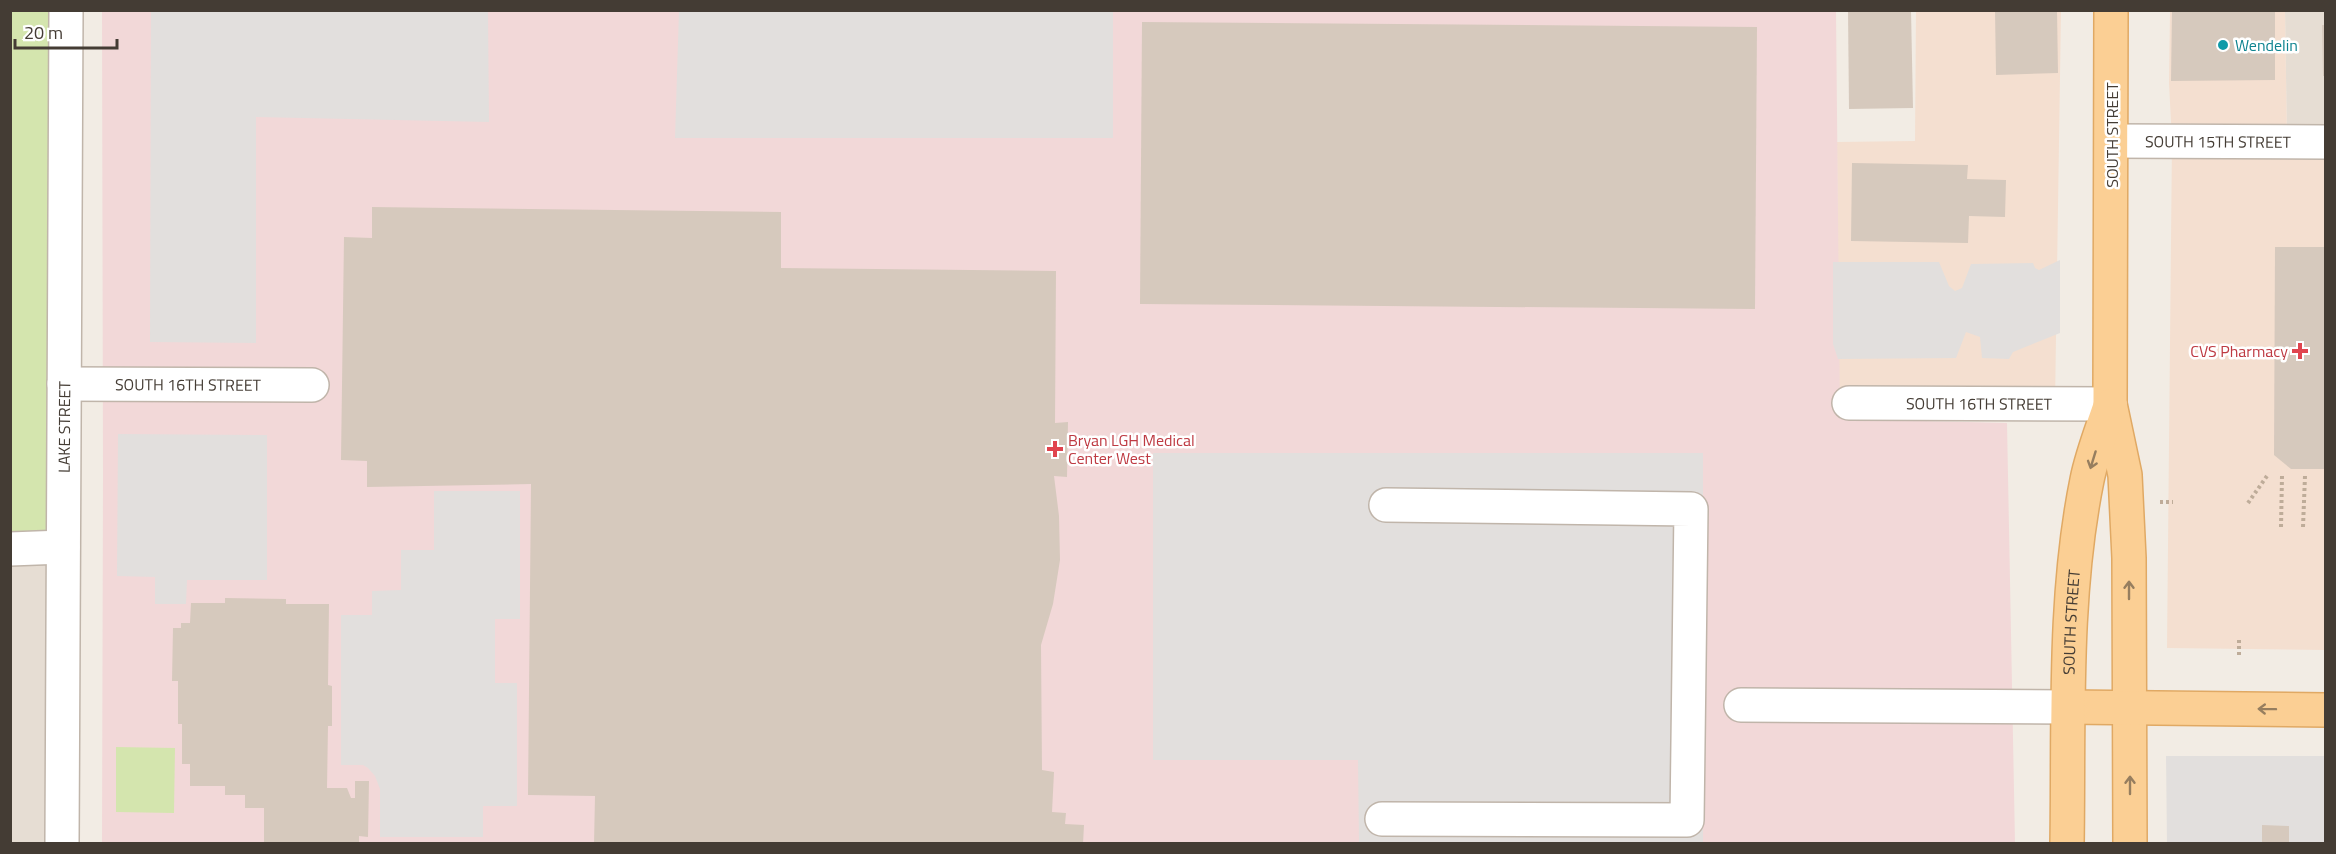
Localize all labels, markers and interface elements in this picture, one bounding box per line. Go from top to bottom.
scale bar [15,12,117,50]
text: 20 m [24,19,63,46]
place label: Wendelin [2235,33,2298,57]
marker: Wendelin [2216,38,2230,52]
street label: SOUTH STREET [2100,82,2124,188]
street label: SOUTH 15TH STREET [2145,129,2292,154]
place label: CVS Pharmacy [2190,339,2288,363]
marker: CVS Pharmacy [2293,344,2307,358]
street label: SOUTH 16TH STREET [115,372,262,397]
street label: LAKE STREET [52,380,76,473]
street label: SOUTH 16TH STREET [1906,391,2053,416]
place label: Bryan LGH Medical Center West [1068,428,1195,470]
marker: Bryan LGH Medical Center West [1046,440,1064,458]
one-way arrow [2087,450,2098,469]
street label: SOUTH STREET [2056,568,2086,675]
one-way arrow [2124,581,2135,601]
one-way arrow [2258,703,2278,714]
one-way arrow [2124,776,2136,795]

